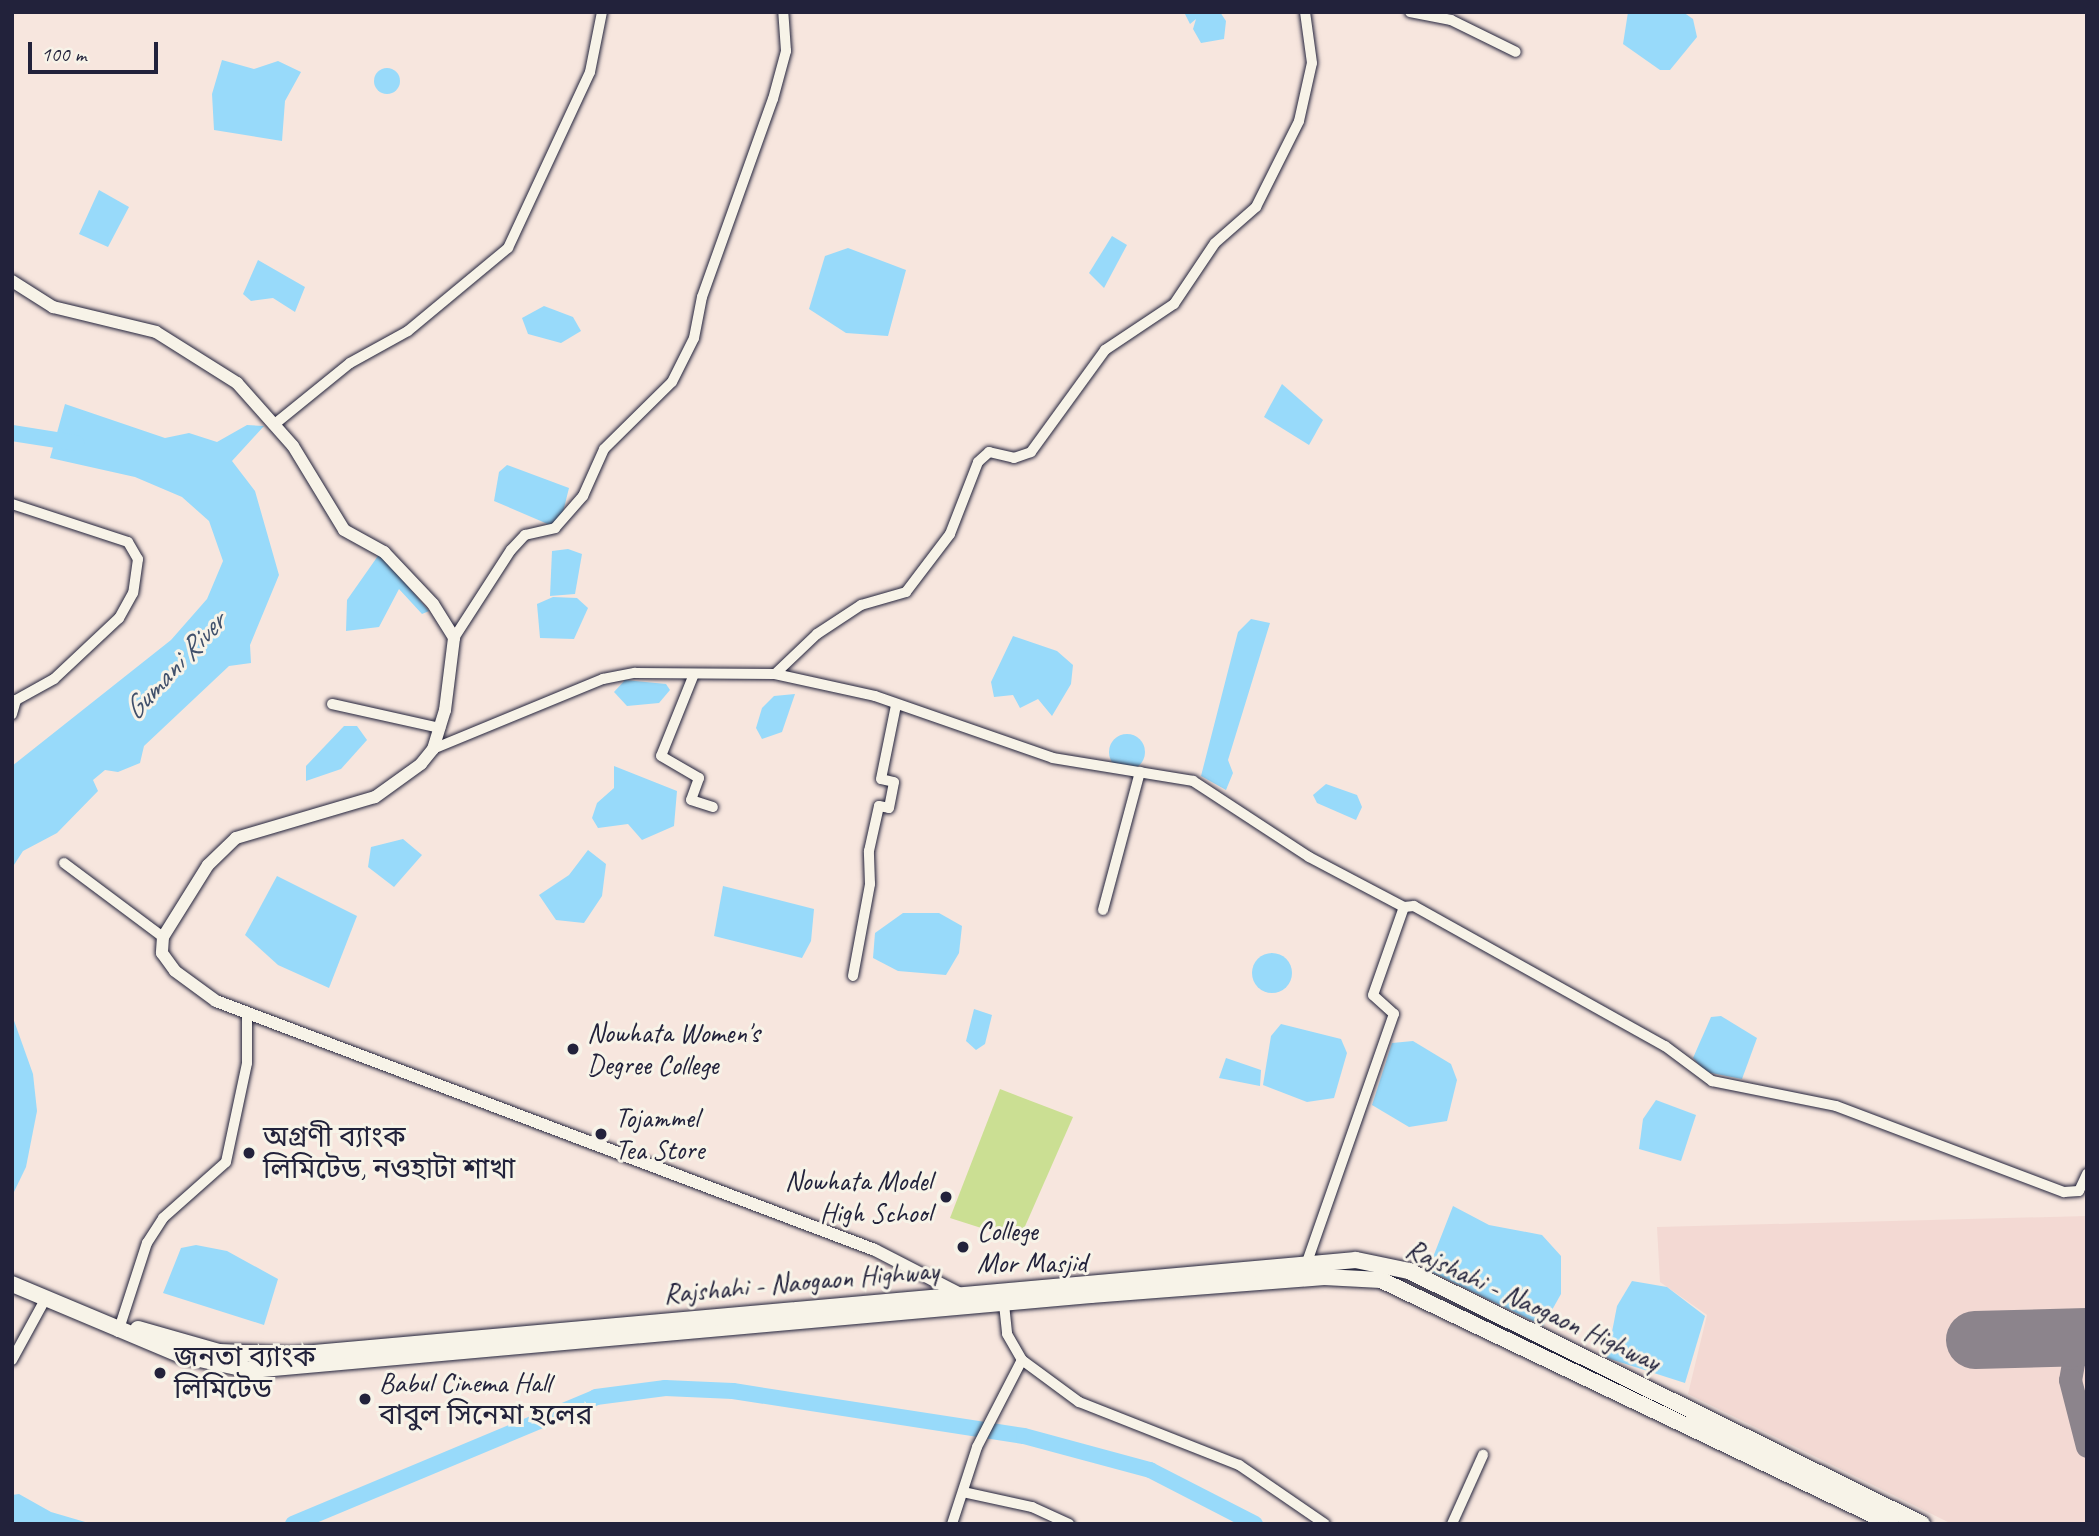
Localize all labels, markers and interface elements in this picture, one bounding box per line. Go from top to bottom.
scale bar [32,28,161,72]
text: 100 m [41,41,86,67]
water label: Gumani River [115,605,233,727]
place label: Nowhata Women's Degree College [587,1016,760,1082]
marker: Nowhata Women's Degree College [565,1041,581,1057]
place label: Tojammel Tea Store [615,1101,705,1167]
place label: অগ্রণী ব্যাংক লিমিটেড, নওহাটা শাখা [263,1120,515,1186]
marker: Tojammel Tea Store [593,1126,609,1142]
marker: অগ্রণী ব্যাংক লিমিটেড, নওহাটা শাখা [241,1145,257,1161]
place label: Nowhata Model High School [785,1164,932,1230]
marker: Nowhata Model High School [938,1189,954,1205]
place label: College Mor Masjid [977,1214,1088,1280]
street label: Rajshahi - Naogaon Highway [1401,1231,1665,1379]
marker: College Mor Masjid [955,1239,971,1255]
street label: Rajshahi - Naogaon Highway [662,1253,940,1311]
place label: জনতা ব্যাংক লিমিটেড [174,1340,316,1406]
marker: জনতা ব্যাংক লিমিটেড [152,1365,168,1381]
place label: Babul Cinema Hall বাবুল সিনেমা হলের [379,1366,592,1432]
marker: Babul Cinema Hall বাবুল সিনেমা হলের [357,1391,373,1407]

